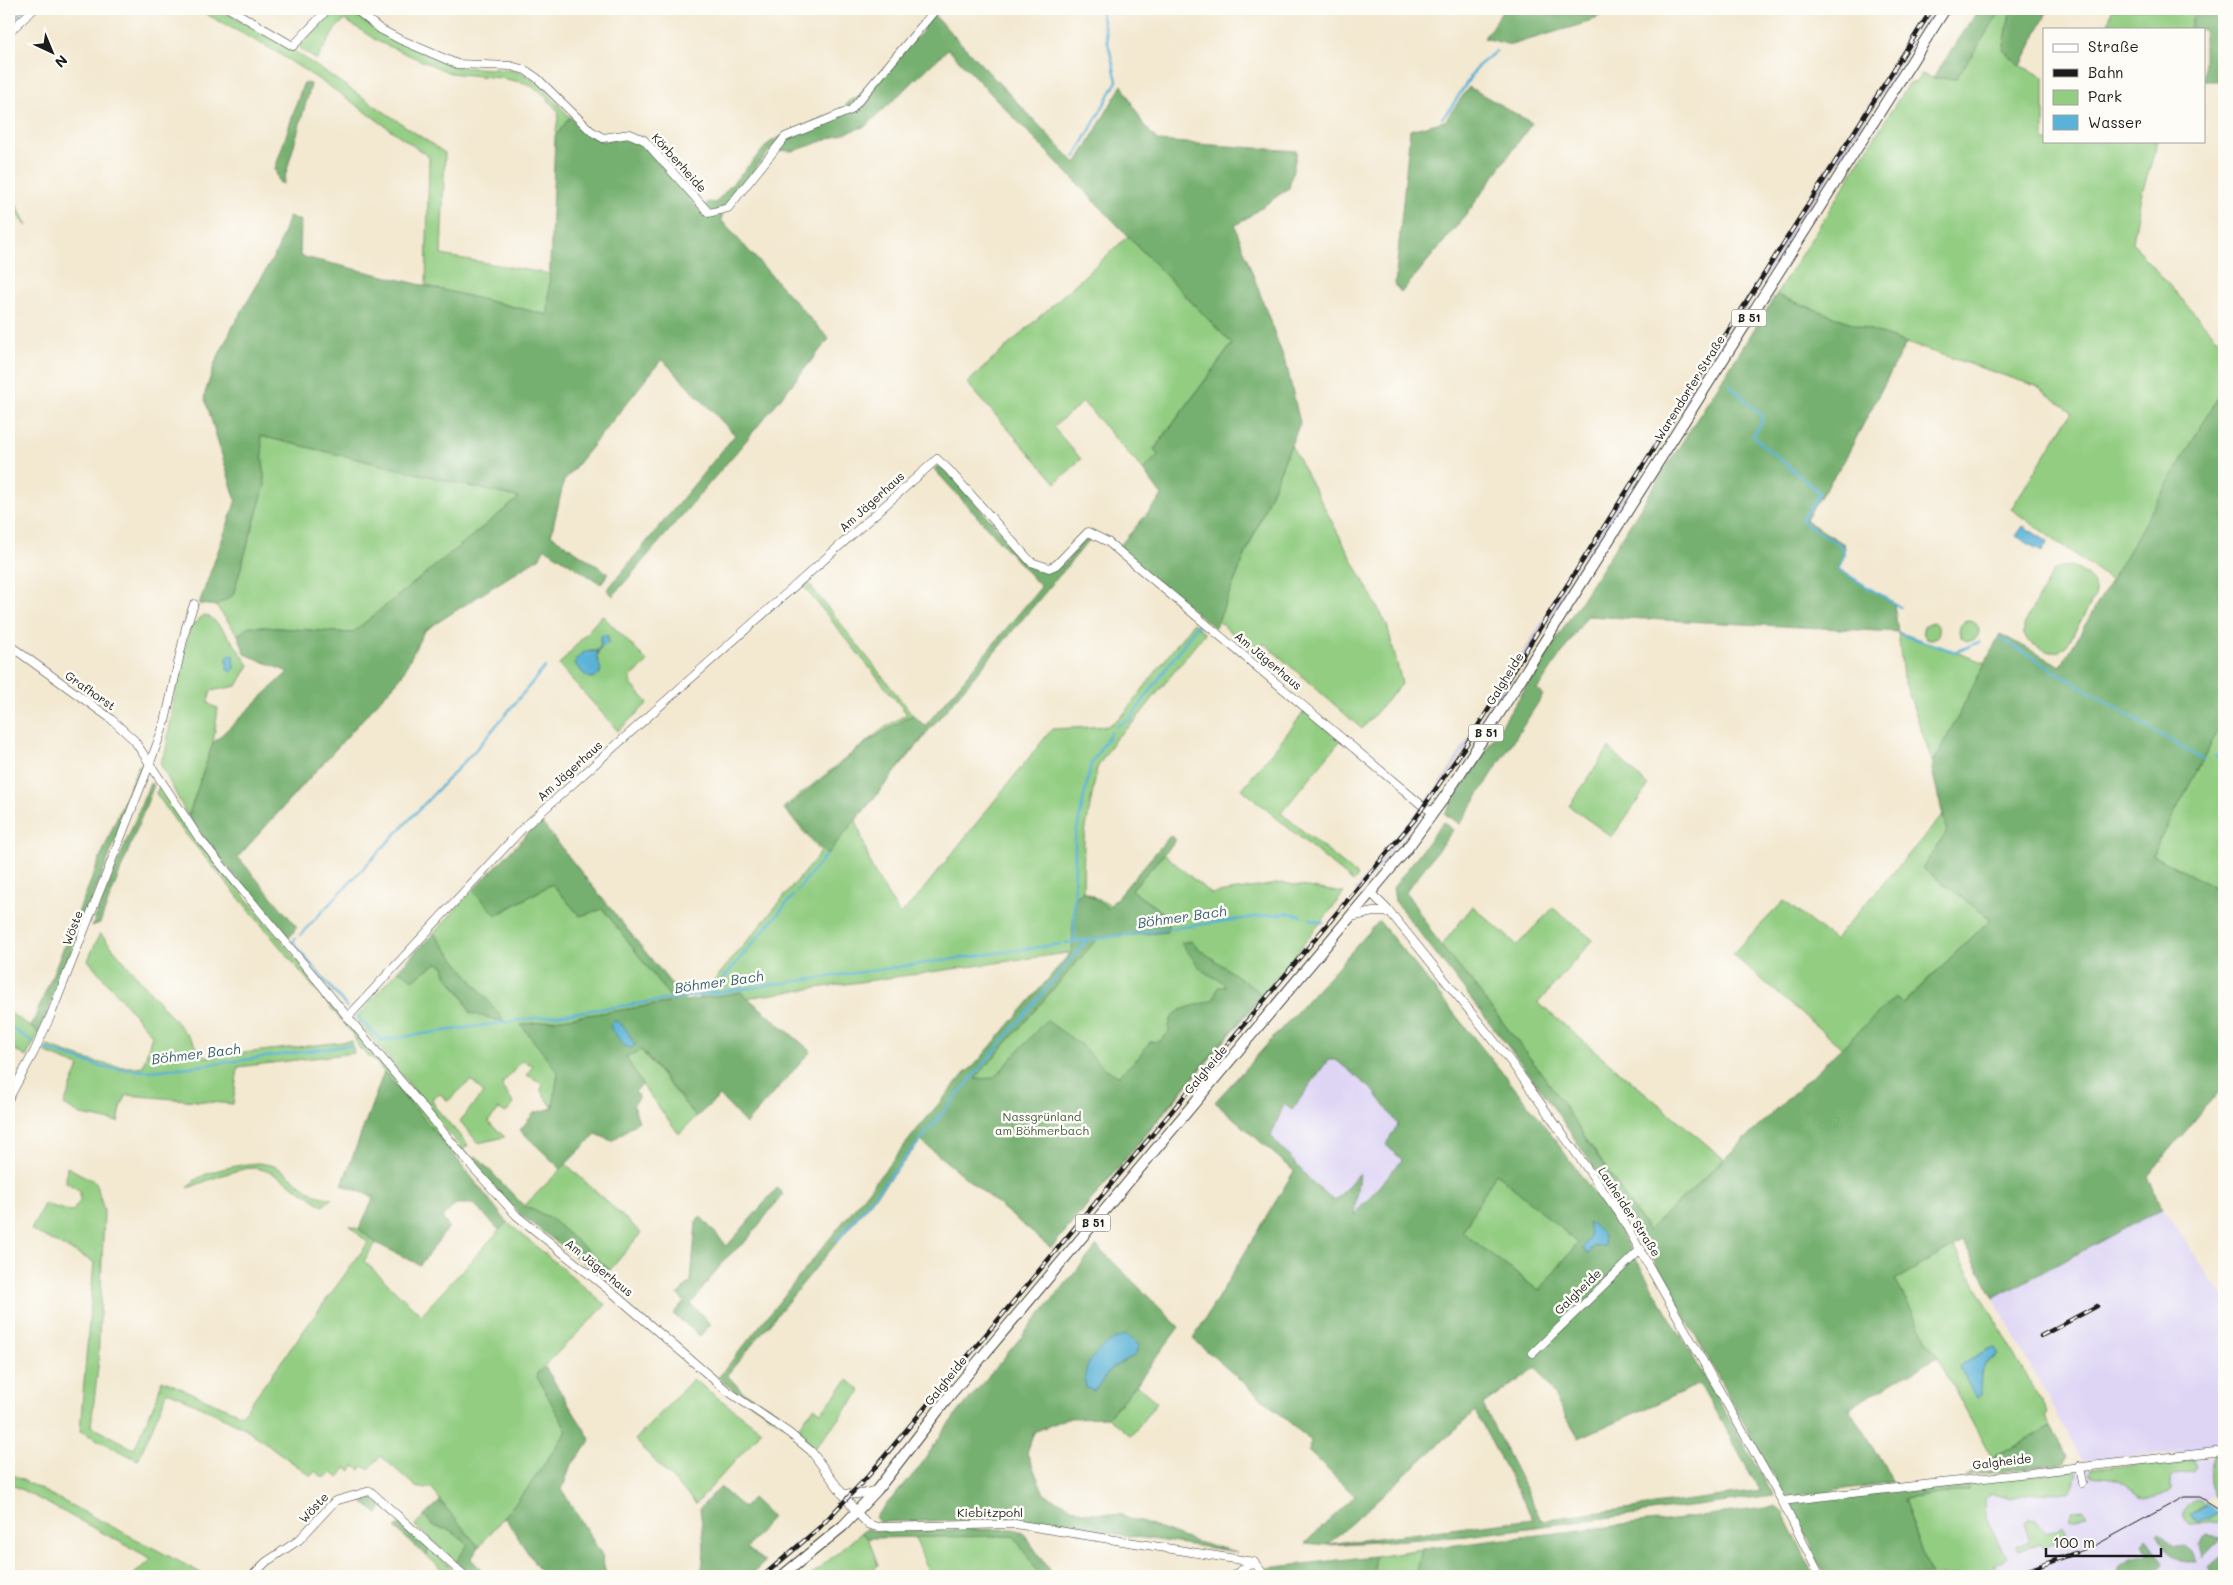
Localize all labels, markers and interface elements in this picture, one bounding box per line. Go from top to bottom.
north arrow [28,28,78,78]
legend [2043,28,2206,142]
text: Straße [2088,36,2139,56]
text: N [51,51,72,72]
text: Bahn [2088,62,2123,82]
text: Park [2088,86,2122,106]
text: Wasser [2088,112,2142,132]
street label: Körberheide [649,129,711,195]
road number: B 51 [1732,310,1766,326]
street label: Warendorfer Straße [1650,332,1728,443]
street label: Am Jägerhaus [835,467,908,535]
street label: Am Jägerhaus [1232,627,1306,693]
street label: Galgheide [1482,649,1527,708]
street label: Grafhorst [62,667,119,713]
road number: B 51 [1468,724,1504,741]
street label: Am Jägerhaus [533,736,606,804]
water label: Böhmer Bach [1136,901,1228,932]
street label: Wöste [58,908,86,947]
water label: Böhmer Bach [673,966,765,997]
water label: Böhmer Bach [150,1039,242,1068]
street label: Galgheide [1180,1042,1230,1097]
park label: Nassgrünland am Böhmerbach [995,1108,1089,1138]
street label: Lauheider Straße [1595,1164,1665,1259]
road number: B 51 [1076,1214,1110,1232]
street label: Am Jägerhaus [562,1235,637,1300]
street label: Galgheide [1550,1265,1604,1318]
street label: Galgheide [920,1352,970,1408]
street label: Galgheide [1971,1449,2032,1473]
street label: Wöste [295,1489,331,1526]
street label: Kiebitzpohl [957,1504,1023,1520]
scale bar [2046,1525,2160,1557]
text: 100 m [2053,1532,2095,1552]

